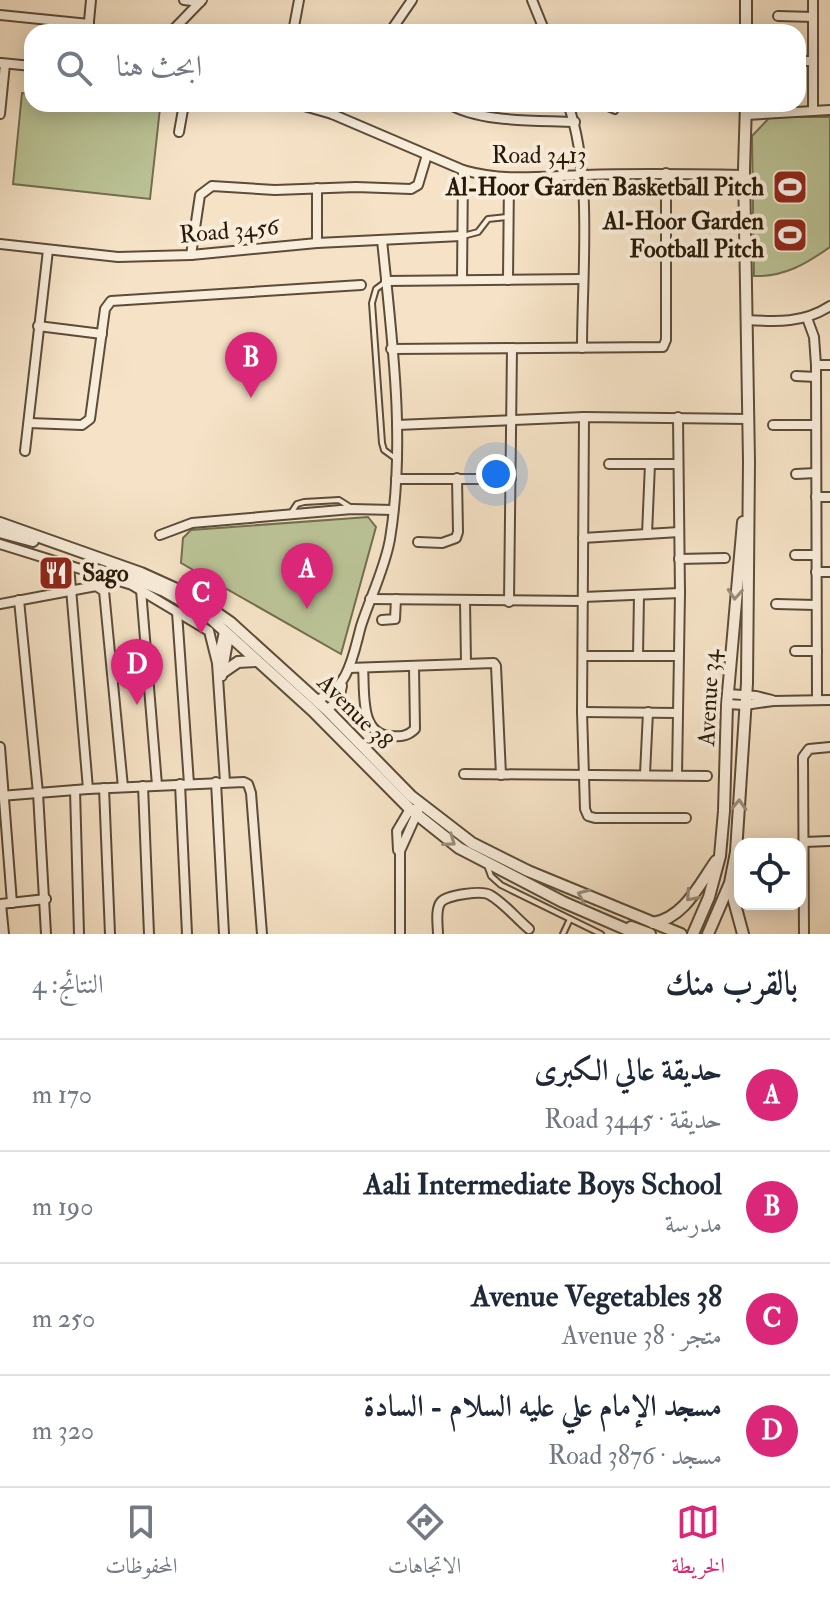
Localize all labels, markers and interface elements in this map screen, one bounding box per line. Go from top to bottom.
search box [24,24,806,112]
icon: search [52,46,96,90]
text: ابحث هنا [116,48,202,85]
street label: Road 3413 [491,140,587,171]
sports icon: Al-Hoor Garden Basketball Pitch [771,168,809,206]
place label: Al-Hoor Garden Basketball Pitch [445,172,764,203]
place label: Al-Hoor Garden Football Pitch [602,206,765,265]
street label: Road 3456 [178,211,282,251]
sports icon: Al-Hoor Garden Football Pitch [771,216,809,254]
pin: B [225,332,277,398]
your location [476,454,516,494]
pin: A [281,543,333,609]
restaurant icon: Sago [37,554,75,592]
place label: Sago [82,558,129,589]
pin: C [175,568,227,634]
one-way arrow [727,588,744,601]
pin: D [111,639,163,705]
street label: Avenue 34 [691,648,727,748]
street label: Avenue 38 [310,667,400,757]
one-way arrow [730,798,747,811]
one-way arrow [442,831,456,846]
map controls [734,838,806,910]
button: locate [734,838,806,910]
one-way arrow [686,887,701,902]
one-way arrow [577,888,591,904]
text: بالقرب منك [665,962,798,1005]
text: النتائج: 4 [32,969,104,1001]
text: حديقة عالي الكبرى [534,1052,722,1089]
text: 170 m [32,1079,92,1111]
text: A [764,1079,780,1111]
text: حديقة · Road 3445 [544,1104,722,1136]
text: Aali Intermediate Boys School [364,1166,722,1203]
text: 190 m [32,1191,94,1223]
text: B [763,1191,781,1223]
text: مدرسة [665,1208,722,1240]
text: 38 Avenue Vegetables [471,1278,722,1315]
text: 250 m [32,1303,95,1335]
text: C [762,1303,782,1335]
text: متجر · Avenue 38 [562,1320,722,1352]
text: مسجد الإمام علي عليه السلام - السادة [363,1388,722,1425]
text: 320 m [32,1415,94,1447]
text: D [761,1415,783,1447]
text: مسجد · Road 3876 [548,1440,722,1472]
tab: المحفوظات [105,1500,178,1587]
tab: الاتجاهات [388,1500,461,1587]
tab: الخريطة [671,1500,725,1587]

